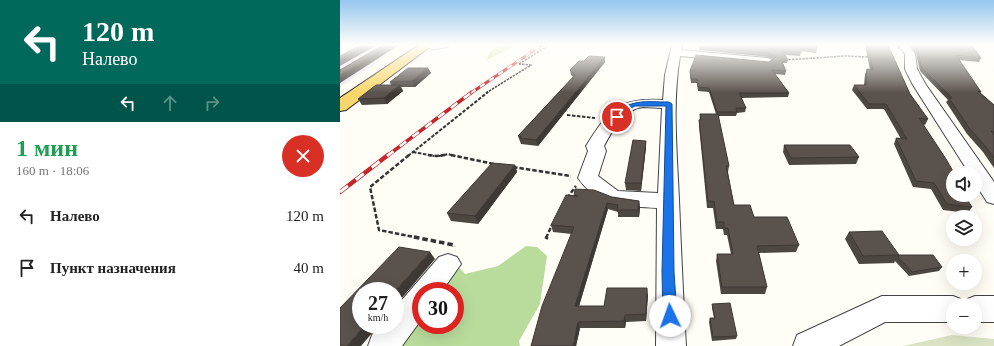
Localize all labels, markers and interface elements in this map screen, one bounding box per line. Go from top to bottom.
icon: left [16,16,68,68]
text: 120 m [82,16,154,47]
text: Налево [82,49,138,69]
icon: left [117,92,139,114]
icon: ahead [159,92,181,114]
icon: right [201,92,223,114]
pin [600,100,634,134]
icon: arrive [606,106,628,128]
text: 1 мин [16,135,78,161]
button: close [282,135,324,177]
text: 160 m · 18:06 [16,163,89,178]
map controls [946,166,982,334]
button: sound [946,166,982,202]
icon: left [16,205,38,227]
text: Налево [50,208,100,224]
text: 120 m [286,208,324,224]
button: layers [946,210,982,246]
button: + [946,254,982,290]
icon: arrive [16,257,38,279]
text: Пункт назначения [50,260,176,276]
text: 40 m [294,260,324,276]
speed limit sign: 30 [412,282,464,334]
text: 27 [368,292,388,314]
position arrow [649,295,691,337]
button: − [946,298,982,334]
text: km/h [368,312,388,323]

